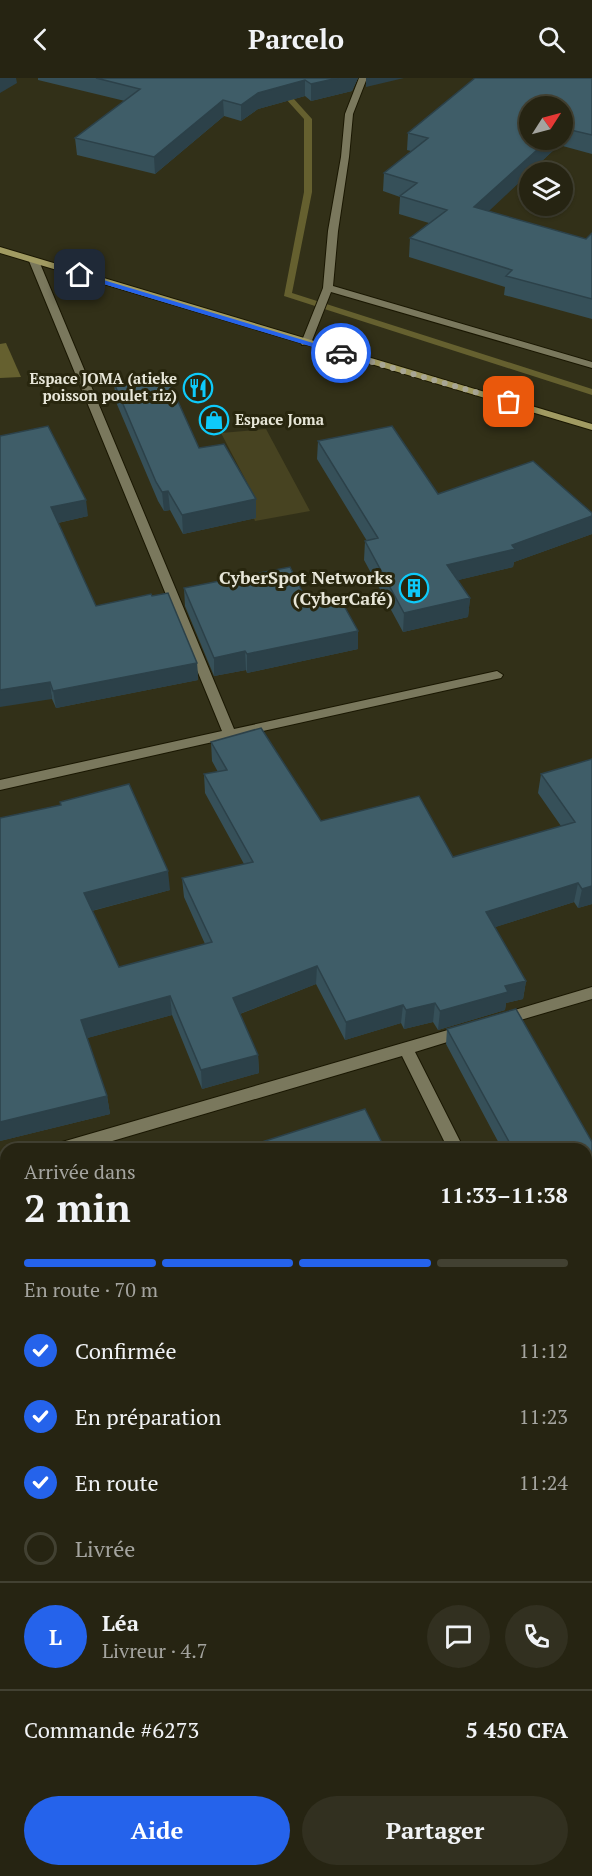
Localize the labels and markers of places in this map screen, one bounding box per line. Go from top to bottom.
pin [54,249,105,300]
place label: Espace JOMA (atieke poisson poulet riz) [29,368,177,405]
restaurant icon: Espace JOMA (atieke poisson poulet riz) [182,372,214,404]
pin [483,376,534,427]
shop icon: Espace Joma [198,404,230,436]
place label: Espace Joma [235,409,325,429]
place label: CyberSpot Networks (CyberCafé) [219,565,393,610]
building icon: CyberSpot Networks (CyberCafé) [398,572,430,604]

